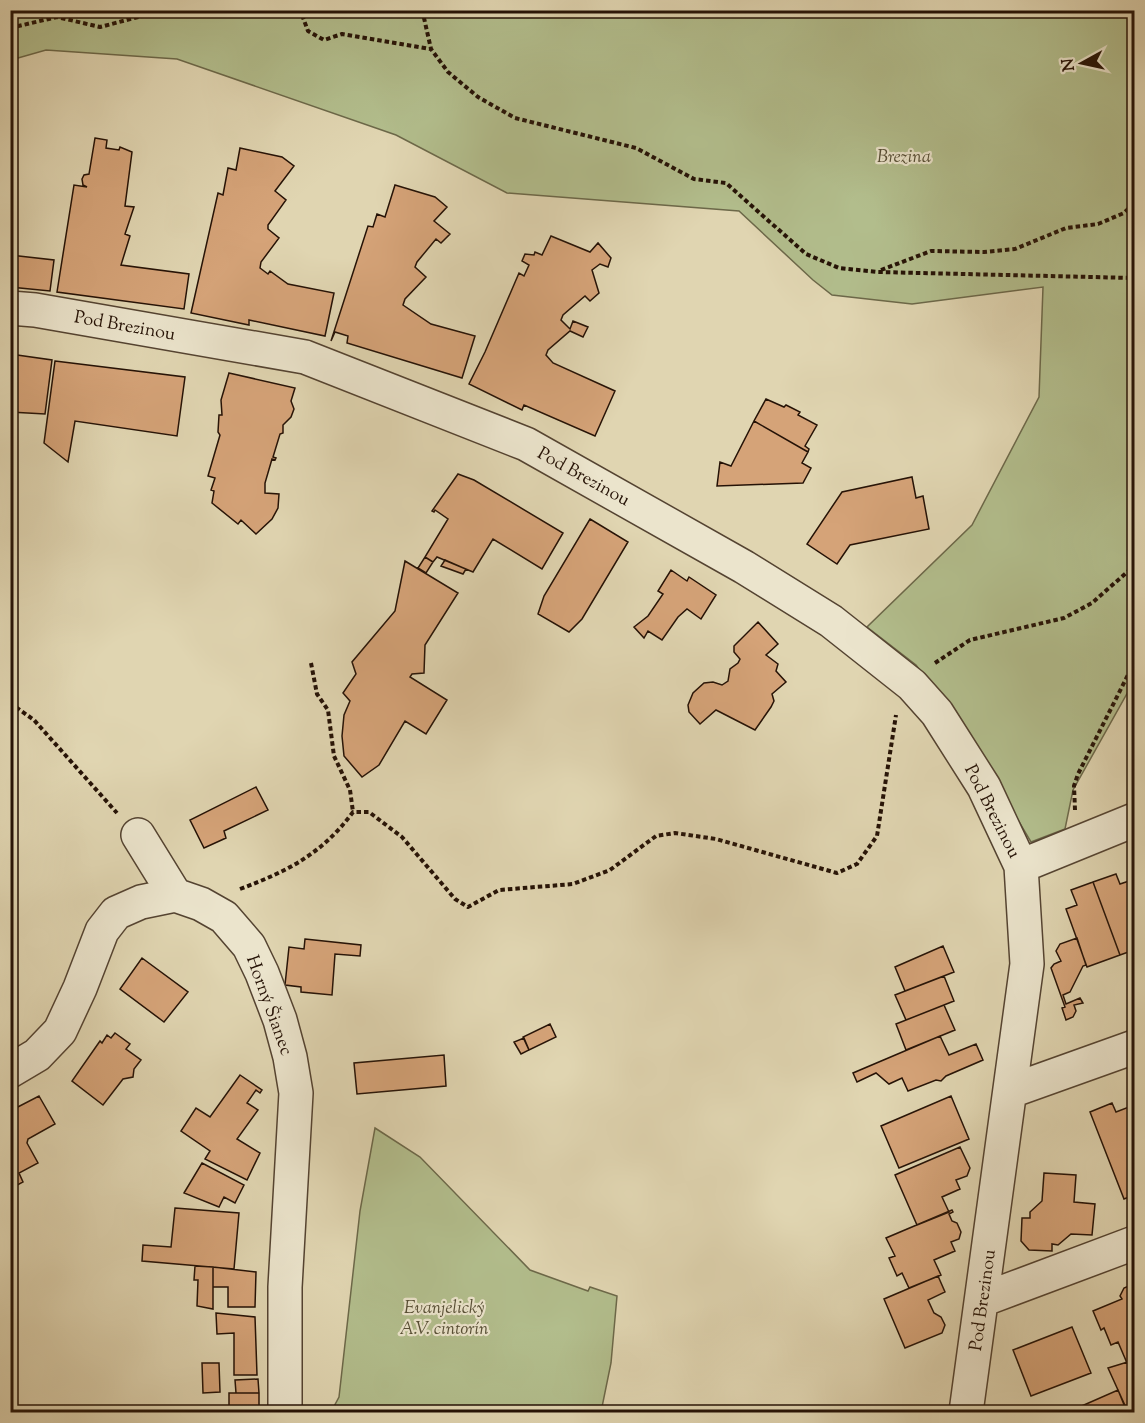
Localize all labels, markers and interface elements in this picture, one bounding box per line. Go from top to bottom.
north arrow [1052,33,1112,93]
text: N [1057,57,1082,73]
park label: Brezina [877,145,931,171]
street label: Pod Brezinou [72,305,177,349]
street label: Pod Brezinou [532,442,634,514]
street label: Pod Brezinou [956,760,1026,863]
street label: Horný Šianec [238,952,298,1059]
street label: Pod Brezinou [964,1248,1004,1353]
park label: Evanjelický A.V. cintorín [399,1296,489,1343]

